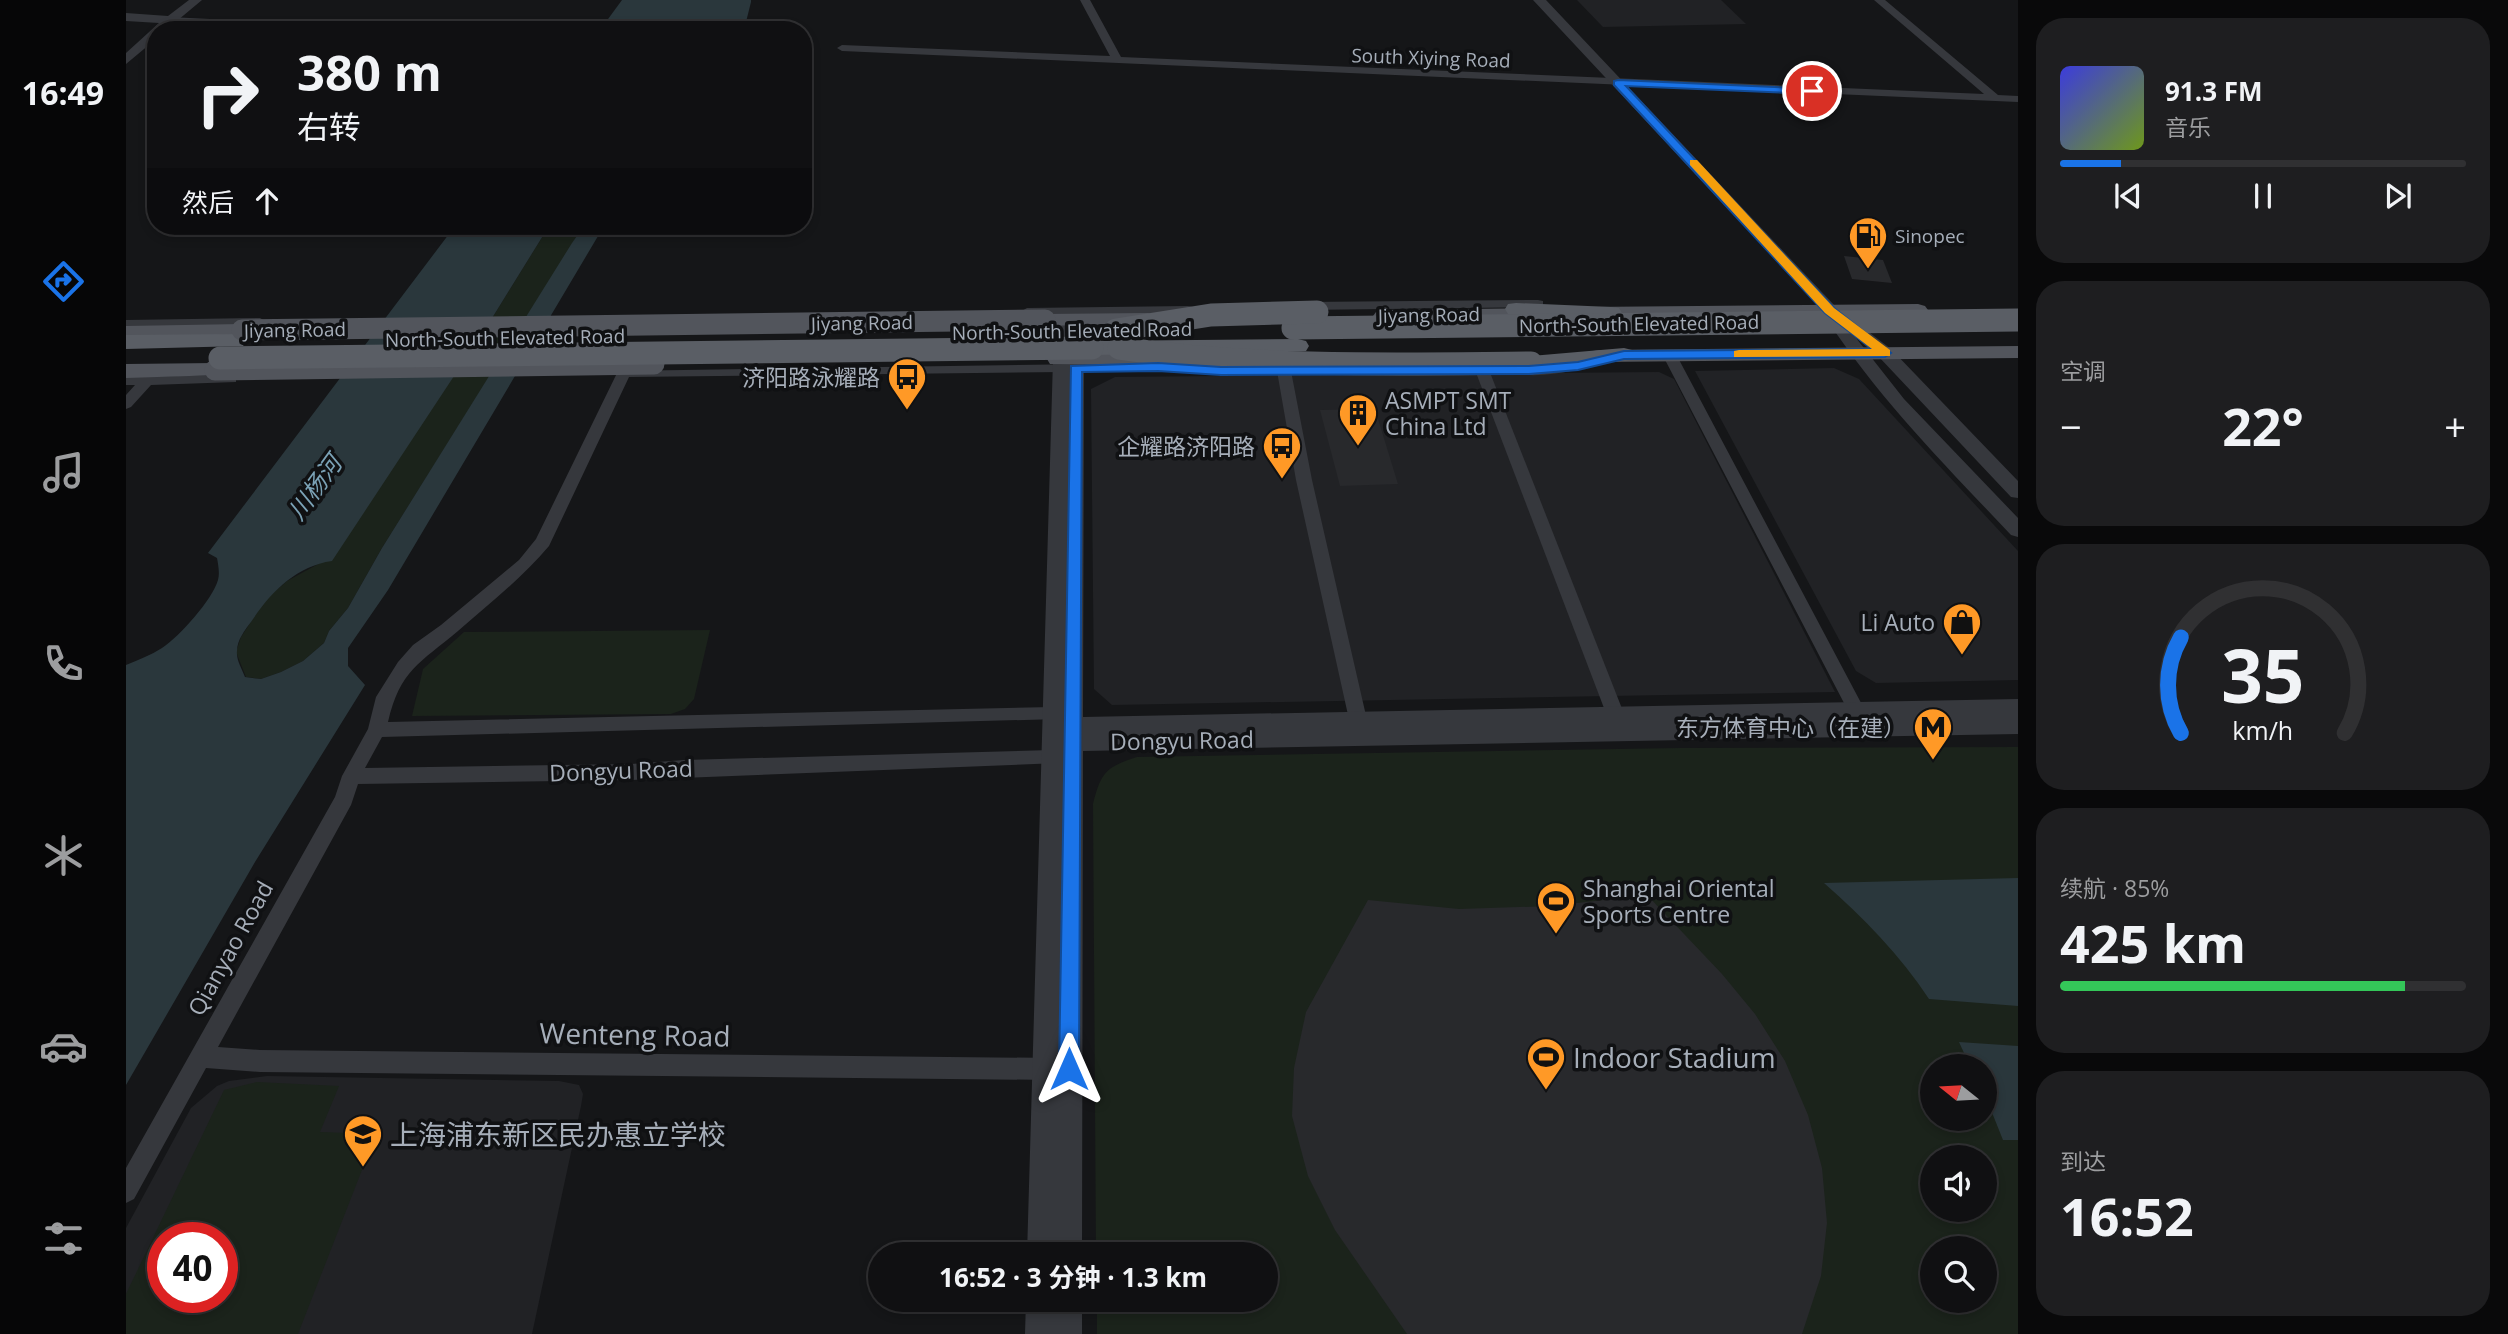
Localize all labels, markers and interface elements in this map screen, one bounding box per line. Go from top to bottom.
text: 380 m [297,39,442,105]
street label: South Xiying Road [1351,42,1511,74]
icon: right [182,49,273,140]
pin [1782,61,1842,121]
text: 16:49 [22,71,104,114]
icon: arrive [1793,72,1831,110]
text: 91.3 FM [2165,73,2263,109]
text: 右转 [297,105,361,148]
text: 音乐 [2165,111,2211,143]
icon: previous [2109,177,2147,215]
icon: pause [2244,177,2282,215]
icon: next [2379,177,2417,215]
icon: ahead [248,182,286,220]
text: 然后 [182,184,234,220]
fuel station icon: Sinopec [1847,215,1889,270]
place label: Sinopec [1895,223,1965,249]
icon: directions [39,257,88,306]
street label: Jiyang Road [1376,301,1480,329]
street label: Jiyang Road [809,309,913,337]
street label: North-South Elevated Road [1519,309,1759,339]
street label: Jiyang Road [242,316,346,344]
street label: North-South Elevated Road [952,316,1192,346]
street label: North-South Elevated Road [385,323,625,353]
text: 空调 [2060,355,2106,387]
bus stop icon: 济阳路泳耀路 [886,356,928,411]
place label: 济阳路泳耀路 [742,361,880,393]
place label: ASMPT SMT China Ltd [1385,384,1512,442]
text: 22° [2222,390,2304,461]
building icon: ASMPT SMT China Ltd [1337,392,1379,447]
text: − [2060,400,2082,452]
text: + [2444,400,2466,452]
bus stop icon: 企耀路济阳路 [1261,425,1303,480]
place label: 企耀路济阳路 [1117,430,1255,462]
water label: 川杨河 [279,445,351,526]
icon: music [39,448,88,497]
shop icon: Li Auto [1941,601,1983,656]
place label: Li Auto [1861,606,1935,638]
text: 35 [2221,625,2305,724]
icon: phone [39,639,88,688]
metro station icon: 东方体育中心（在建） [1912,706,1954,761]
place label: 东方体育中心（在建） [1676,711,1906,743]
text: km/h [2233,713,2293,747]
street label: Dongyu Road [1110,723,1254,757]
street label: Dongyu Road [549,752,693,788]
icon: climate [39,831,88,880]
place label: Shanghai Oriental Sports Centre [1583,872,1775,930]
text: 续航 · 85% [2060,872,2169,904]
street label: Qianyao Road [180,875,280,1021]
sports icon: Shanghai Oriental Sports Centre [1535,880,1577,935]
text: 425 km [2060,907,2246,978]
street label: Wenteng Road [539,1013,731,1055]
icon: car [39,1022,88,1071]
position arrow [1032,1032,1106,1106]
sports icon: Indoor Stadium [1525,1036,1567,1091]
place label: Indoor Stadium [1573,1038,1776,1076]
north arrow [1920,1054,1997,1130]
map controls [1920,1054,1997,1313]
school or university icon: 上海浦东新区民办惠立学校 [342,1113,384,1168]
place label: 上海浦东新区民办惠立学校 [390,1115,726,1153]
button: sound [1920,1145,1997,1222]
text: 到达 [2060,1145,2106,1177]
text: 16:52 [2060,1180,2194,1251]
icon: filters [39,1214,88,1263]
speed limit sign: 40 [147,1222,238,1313]
button: search [1920,1236,1997,1313]
text: 16:52 · 3 分钟 · 1.3 km [939,1259,1207,1295]

